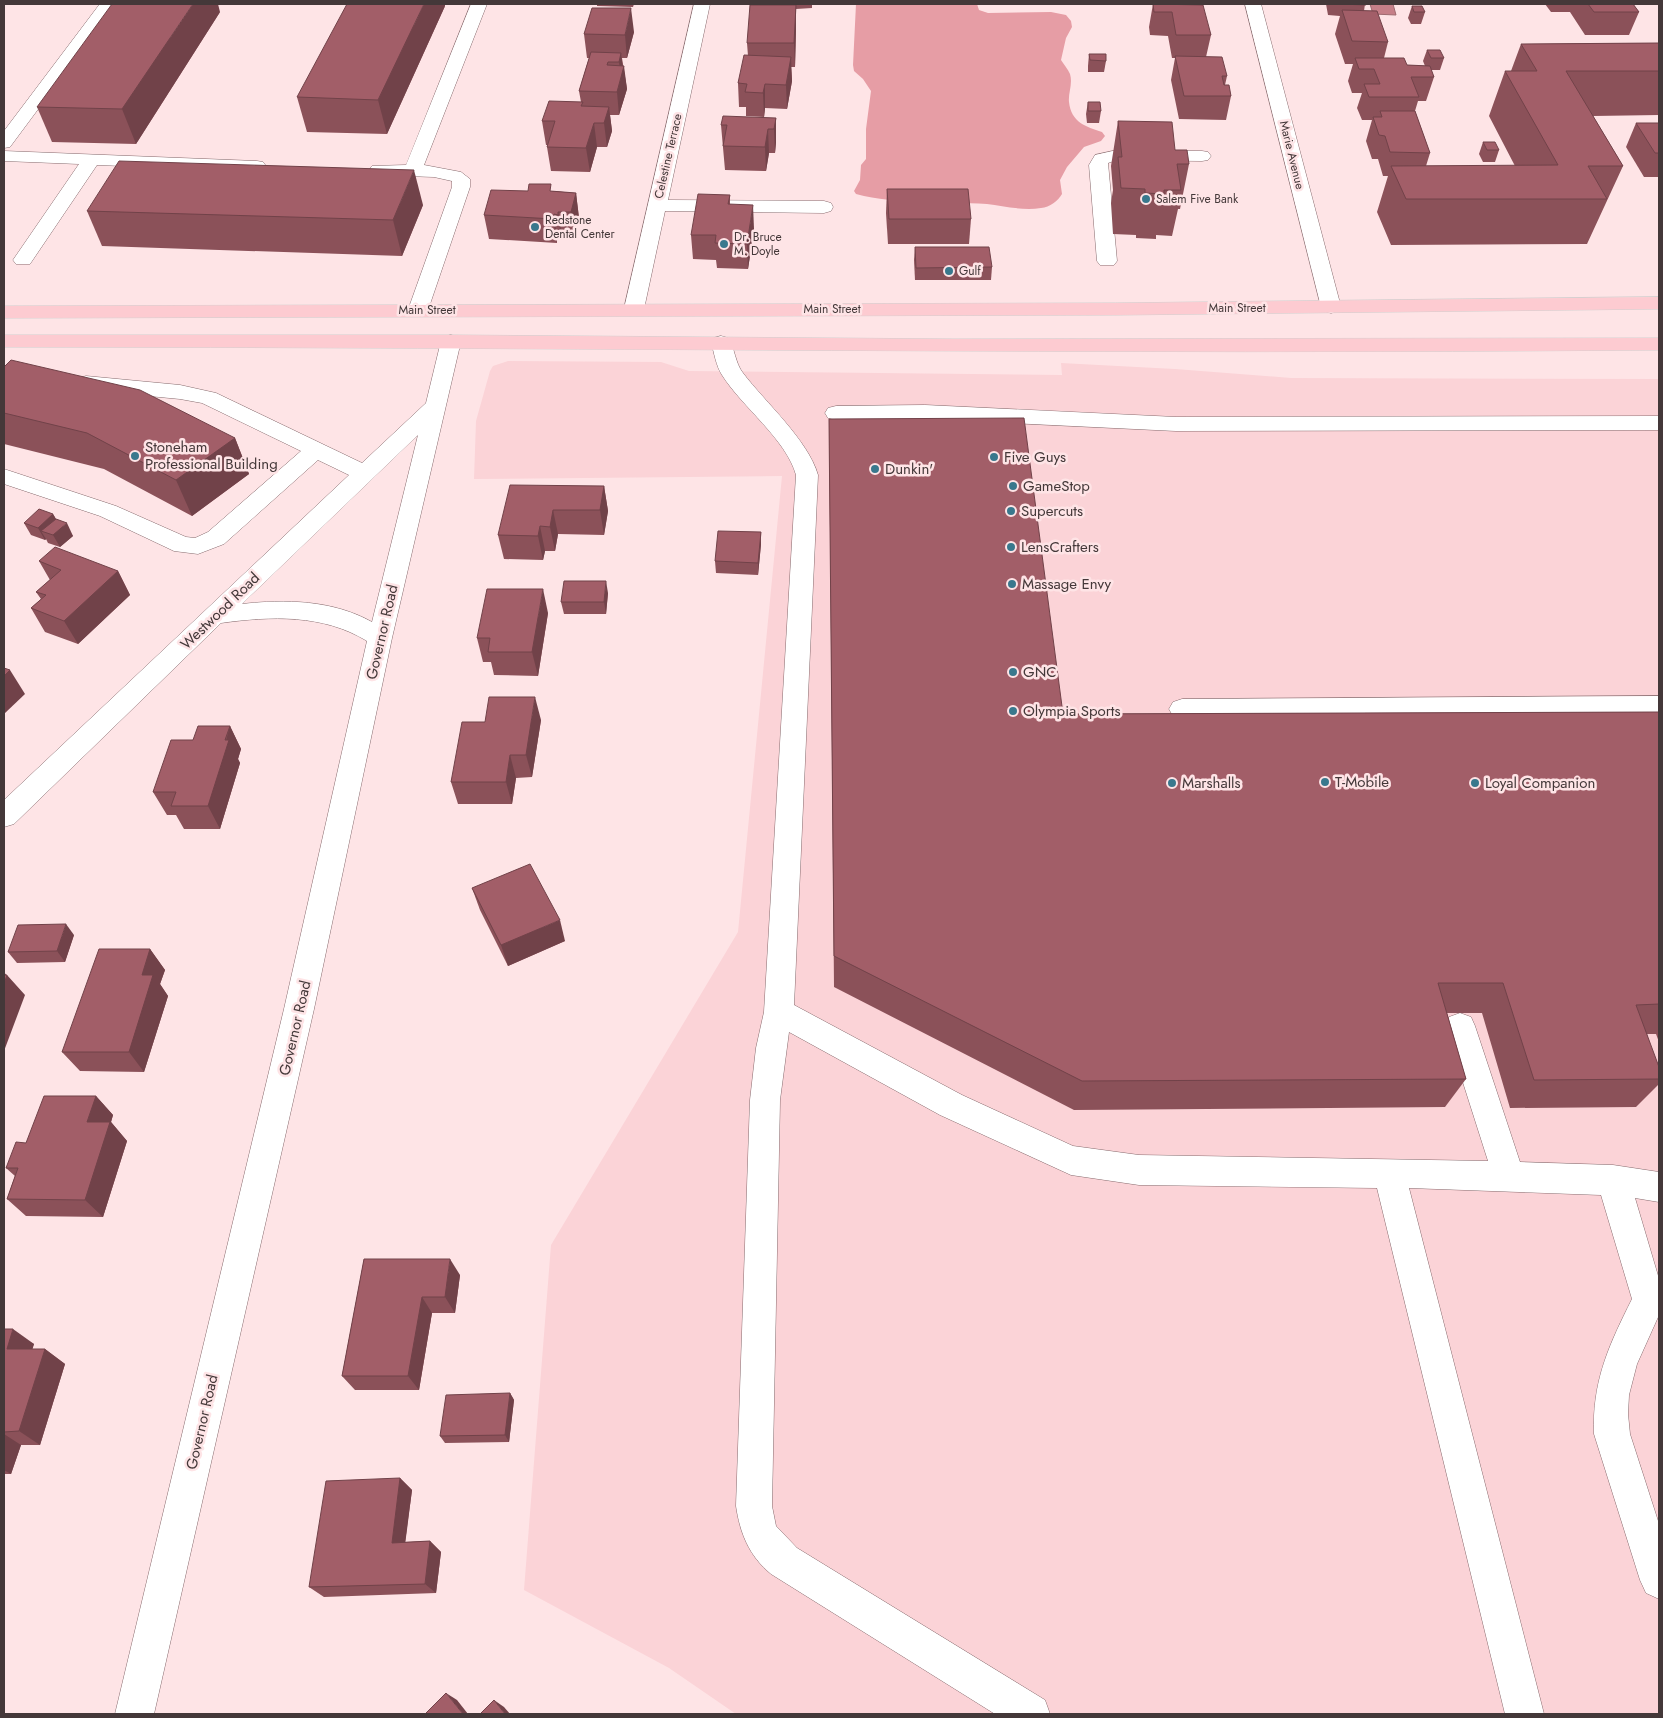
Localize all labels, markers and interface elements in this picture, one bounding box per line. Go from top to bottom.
street label: Celestine Terrace [649,112,687,200]
street label: Marie Avenue [1275,119,1309,191]
place label: Salem Five Bank [1156,190,1239,208]
marker: Salem Five Bank [1140,193,1152,205]
place label: Redstone Dental Center [545,211,615,243]
marker: Redstone Dental Center [529,221,541,233]
place label: Dr. Bruce M. Doyle [734,228,782,260]
marker: Dr. Bruce M. Doyle [718,238,730,250]
place label: Gulf [959,262,981,280]
marker: Gulf [943,265,955,277]
street label: Main Street [1208,299,1266,317]
street label: Main Street [803,300,861,318]
street label: Main Street [398,301,456,319]
place label: Stoneham Professional Building [145,436,278,475]
place label: Five Guys [1004,446,1066,468]
marker: Stoneham Professional Building [129,450,141,462]
marker: Five Guys [988,451,1000,463]
place label: Dunkin' [885,458,933,480]
marker: Dunkin' [869,463,881,475]
place label: GameStop [1023,475,1090,497]
marker: GameStop [1007,480,1019,492]
place label: Supercuts [1021,500,1083,522]
marker: Supercuts [1005,505,1017,517]
place label: LensCrafters [1021,536,1099,558]
marker: LensCrafters [1005,541,1017,553]
street label: Westwood Road [175,567,265,655]
place label: Massage Envy [1022,573,1112,595]
marker: Massage Envy [1006,578,1018,590]
street label: Governor Road [360,582,404,682]
place label: GNC [1023,661,1057,683]
marker: GNC [1007,666,1019,678]
place label: Olympia Sports [1023,700,1121,722]
marker: Olympia Sports [1007,705,1019,717]
place label: T-Mobile [1335,771,1389,793]
place label: Marshalls [1182,772,1241,794]
place label: Loyal Companion [1485,772,1595,794]
marker: T-Mobile [1319,776,1331,788]
marker: Marshalls [1166,777,1178,789]
marker: Loyal Companion [1469,777,1481,789]
street label: Governor Road [273,978,317,1078]
street label: Governor Road [180,1372,224,1472]

